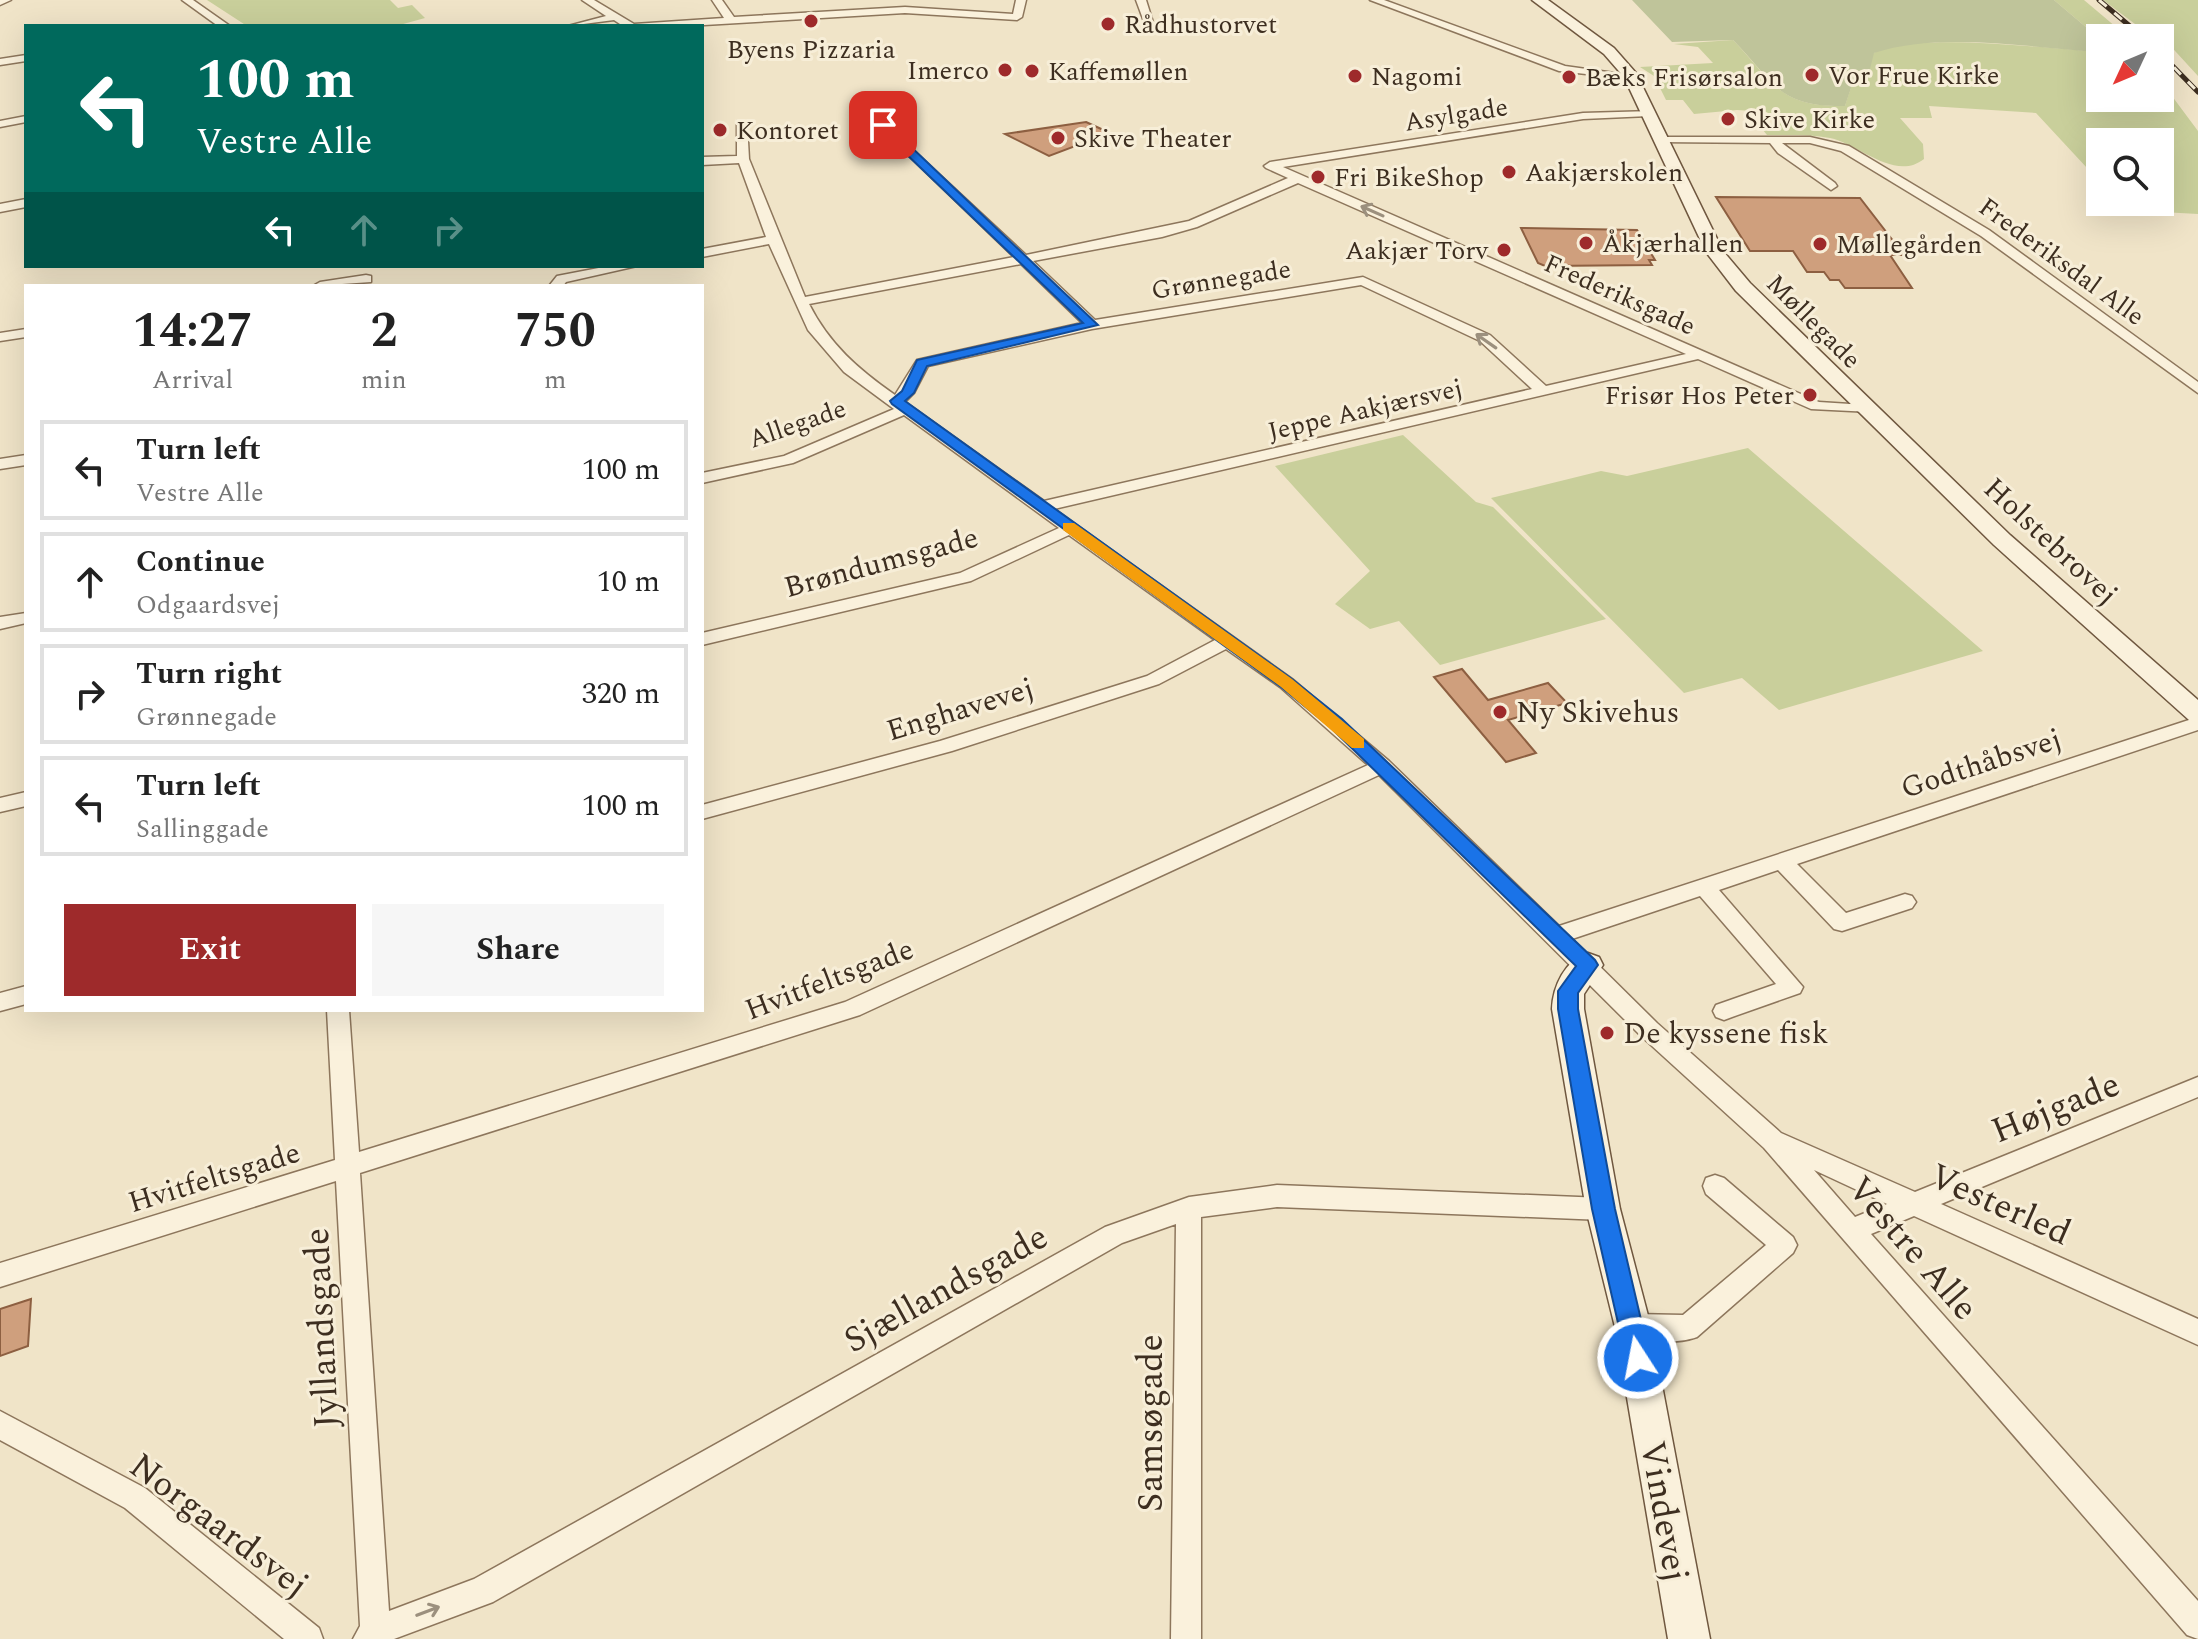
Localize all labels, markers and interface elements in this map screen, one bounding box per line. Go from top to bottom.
place label: Rådhustorvet [1124,5,1277,45]
marker: Byens Pizzaria [802,12,820,30]
marker: Rådhustorvet [1099,15,1117,33]
north arrow [2086,24,2174,112]
map controls [2086,24,2174,216]
place label: Byens Pizzaria [727,30,896,70]
text: 100 m [196,38,355,123]
place label: Imerco [907,51,989,91]
place label: Kaffemøllen [1048,52,1188,92]
icon: left [64,56,168,160]
place label: Vor Frue Kirke [1828,56,1999,96]
place label: Nagomi [1371,57,1462,97]
place label: Bæks Frisørsalon [1585,58,1783,98]
marker: Imerco [996,61,1014,79]
marker: Kaffemøllen [1023,62,1041,80]
marker: Vor Frue Kirke [1803,66,1821,84]
marker: Nagomi [1346,67,1364,85]
marker: Bæks Frisørsalon [1560,68,1578,86]
street label: Asylgade [1401,87,1511,143]
pin [849,91,917,159]
place label: Skive Kirke [1744,100,1875,140]
icon: arrive [861,103,905,147]
marker: Skive Kirke [1719,110,1737,128]
place label: Kontoret [736,111,839,151]
text: Vestre Alle [196,115,373,170]
place label: Skive Theater [1074,119,1232,159]
marker: Kontoret [711,121,729,139]
button: search [2086,128,2174,216]
marker: Skive Theater [1049,129,1067,147]
place label: Aakjærskolen [1525,153,1683,193]
place label: Fri BikeShop [1334,158,1484,198]
marker: Aakjærskolen [1500,163,1518,181]
marker: Fri BikeShop [1309,168,1327,186]
street label: Frederiksdal Alle [1970,188,2153,336]
one-way arrow [1360,203,1384,218]
icon: left [258,208,302,252]
icon: ahead [342,208,386,252]
icon: right [426,208,470,252]
place label: Åkjærhallen [1602,224,1743,264]
place label: Møllegården [1836,225,1982,265]
place label: Aakjær Torv [1345,231,1490,271]
marker: Åkjærhallen [1577,234,1595,252]
marker: Møllegården [1811,235,1829,253]
marker: Aakjær Torv [1495,241,1513,259]
street label: Frederiksgade [1537,244,1702,346]
street label: Grønnegade [1148,249,1294,311]
street label: Møllegade [1757,265,1870,378]
text: 14:27 [132,295,253,368]
text: 2 [370,295,397,368]
text: 750 [515,295,596,368]
one-way arrow [1476,333,1497,350]
text: Arrival [152,360,233,400]
text: min [361,360,407,400]
text: m [544,360,566,400]
street label: Jeppe Aakjærsvej [1264,368,1467,452]
place label: Frisør Hos Peter [1605,376,1794,416]
marker: Frisør Hos Peter [1801,386,1819,404]
street label: Allegade [743,389,852,459]
text: Turn left [136,427,261,473]
text: 100 m [582,447,660,493]
icon: left [68,448,112,492]
street label: Holstebrovej [1972,467,2128,617]
text: Vestre Alle [136,473,263,513]
street label: Brøndumsgade [779,515,984,611]
text: Continue [136,539,265,585]
text: 10 m [597,559,660,605]
icon: ahead [68,560,112,604]
text: Odgaardsvej [136,585,280,625]
text: Turn right [136,651,282,697]
street label: Enghavevej [881,666,1040,754]
text: 320 m [582,671,660,717]
icon: right [68,672,112,716]
place label: Ny Skivehus [1516,690,1680,736]
text: Grønnegade [136,697,277,737]
marker: Ny Skivehus [1491,703,1509,721]
street label: Godthåbsvej [1895,716,2068,812]
text: Turn left [136,763,261,809]
text: 100 m [582,783,660,829]
icon: left [68,784,112,828]
text: Sallinggade [136,809,269,849]
button: Exit [64,904,356,996]
button: Share [372,904,664,996]
street label: Hvitfeltsgade [738,927,921,1033]
place label: De kyssene fisk [1623,1011,1828,1057]
marker: De kyssene fisk [1598,1024,1616,1042]
street label: Højgade [1983,1058,2129,1159]
street label: Hvitfeltsgade [123,1130,306,1226]
street label: Vesterled [1920,1150,2080,1261]
street label: Vestre Alle [1833,1164,1991,1333]
street label: Sjællandsgade [834,1210,1059,1368]
street label: Jyllandsgade [290,1226,355,1429]
position arrow [1596,1316,1680,1400]
street label: Samsøgade [1124,1334,1179,1512]
street label: Vindevej [1624,1437,1703,1586]
street label: Norgaardsvej [117,1440,320,1612]
one-way arrow [416,1603,440,1617]

